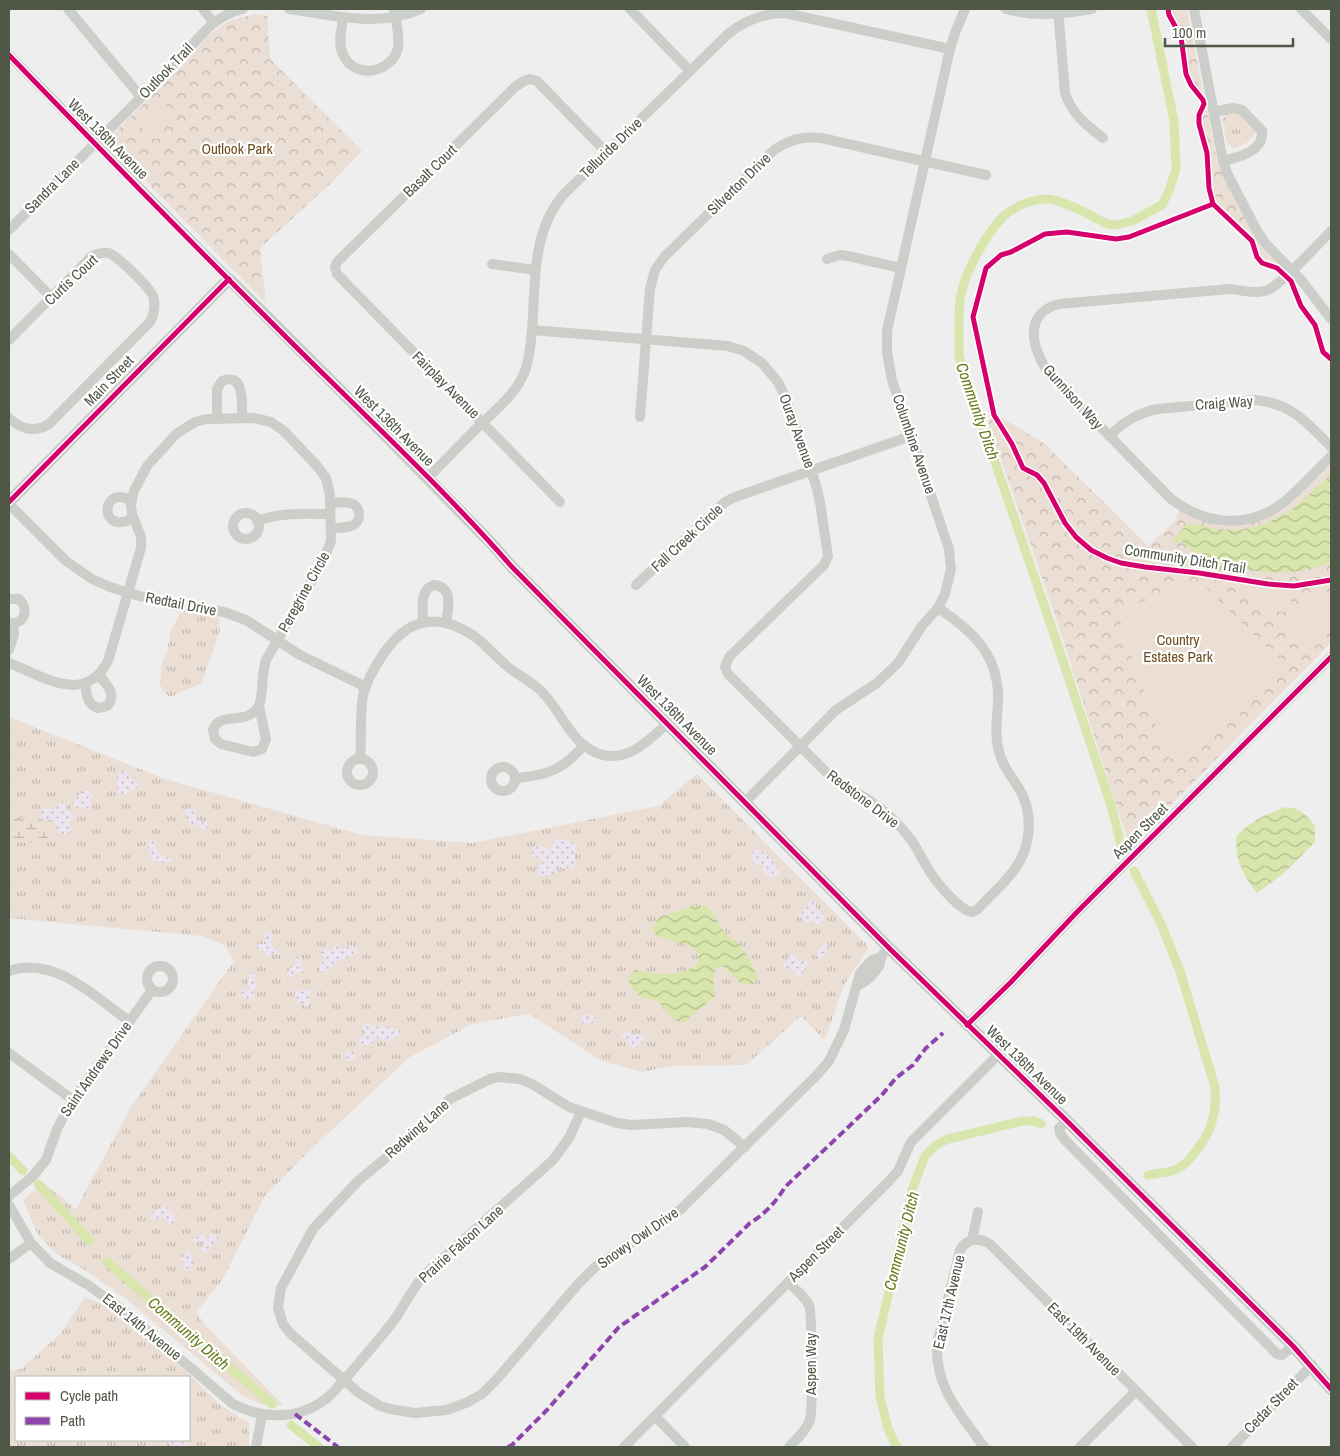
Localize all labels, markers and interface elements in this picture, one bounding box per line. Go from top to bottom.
scale bar [1165,15,1292,47]
text: 100 m [1172,22,1206,43]
street label: Outlook Trail [134,38,197,103]
street label: West 136th Avenue [63,94,153,184]
street label: Telluride Drive [575,112,647,183]
park label: Outlook Park [201,138,273,159]
street label: Basalt Court [398,139,462,202]
street label: Silverton Drive [702,148,775,219]
street label: Sandra Lane [19,153,84,218]
street label: Curtis Court [39,249,102,310]
street label: Fairplay Avenue [408,346,485,423]
street label: Main Street [79,350,139,411]
water label: Community Ditch [951,360,1005,462]
street label: Gunnison Way [1038,360,1109,434]
street label: West 136th Avenue [349,381,439,471]
street label: Craig Way [1194,390,1254,415]
street label: Ouray Avenue [774,391,821,471]
street label: Columbine Avenue [888,391,941,496]
street label: Fall Creek Circle [646,499,727,576]
street label: Community Ditch Trail [1123,539,1247,578]
street label: Peregrine Circle [273,547,335,636]
street label: Redtail Drive [144,586,218,621]
park label: Country Estates Park [1143,629,1214,667]
street label: West 136th Avenue [632,670,722,760]
street label: Redstone Drive [823,764,904,833]
street label: Aspen Street [1106,798,1173,864]
street label: Saint Andrews Drive [55,1017,136,1121]
street label: West 136th Avenue [982,1020,1073,1109]
street label: Redwing Lane [380,1094,453,1163]
water label: Community Ditch [878,1189,924,1293]
street label: Prairie Falcon Lane [414,1200,508,1287]
street label: Snowy Owl Drive [593,1202,682,1273]
street label: Aspen Street [782,1221,849,1287]
street label: East 17th Avenue [927,1252,970,1351]
street label: East 14th Avenue [98,1288,186,1365]
water label: Community Ditch [144,1291,234,1375]
street label: East 19th Avenue [1043,1297,1126,1380]
street label: Aspen Way [800,1332,821,1396]
street label: Cedar Street [1239,1373,1303,1438]
legend [15,1376,190,1441]
text: Cycle path [60,1385,118,1406]
text: Path [60,1410,85,1431]

